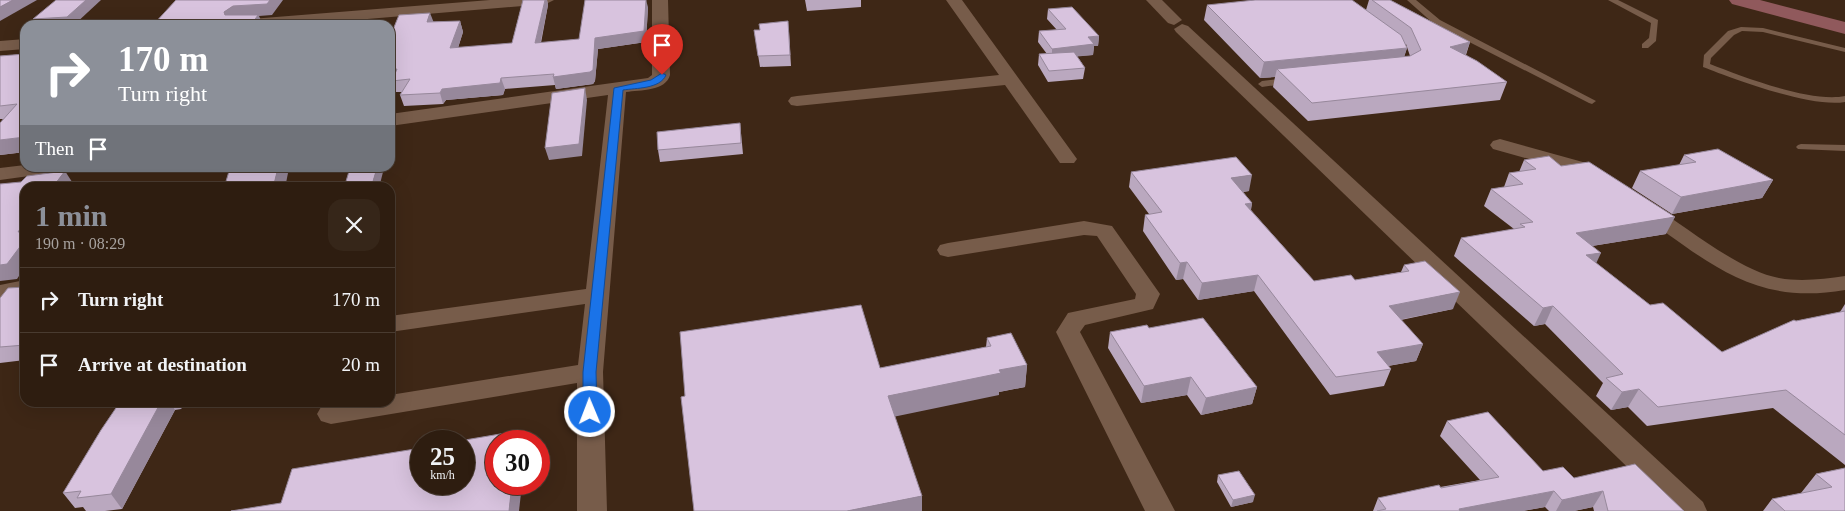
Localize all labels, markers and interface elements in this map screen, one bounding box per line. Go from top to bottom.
pin [641,24,683,75]
icon: arrive [648,31,676,59]
icon: right [35,40,100,105]
text: 170 m [118,40,208,79]
text: Turn right [118,81,207,106]
icon: arrive [84,135,112,163]
text: Then [35,138,74,159]
text: 1 min [35,199,108,232]
button: close [328,199,380,251]
text: 190 m · 08:29 [35,235,125,252]
icon: right [35,286,63,314]
text: Turn right [78,289,163,310]
text: 170 m [332,289,380,310]
icon: arrive [35,351,63,379]
text: Arrive at destination [78,354,247,375]
text: 20 m [341,354,380,375]
position arrow [563,385,615,437]
speed limit sign: 30 [485,430,550,495]
text: 25 [430,443,455,470]
text: km/h [430,468,455,482]

